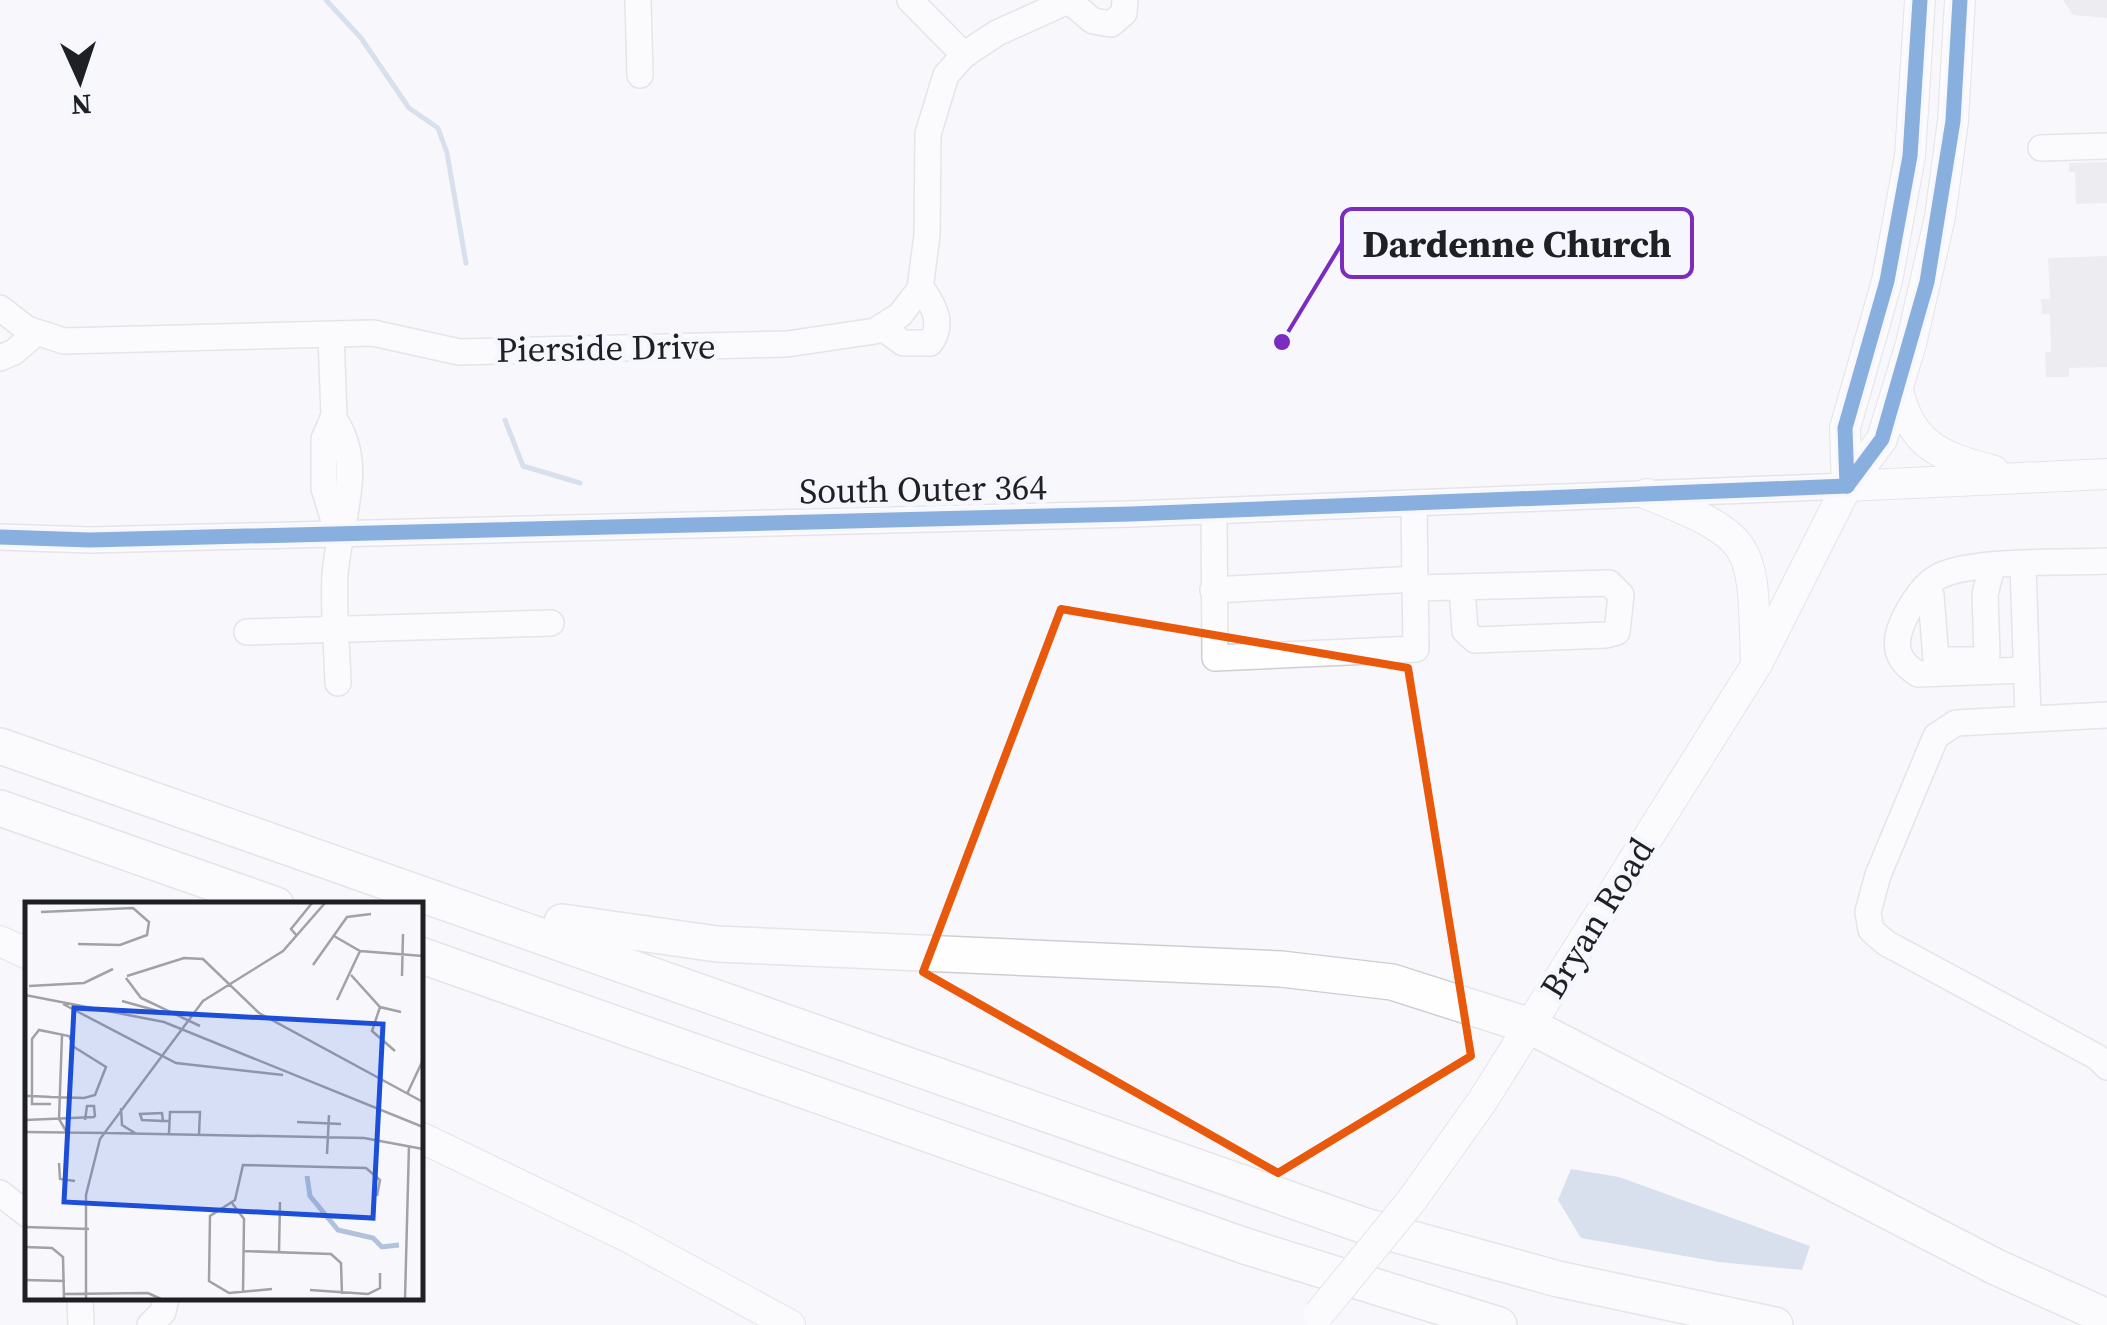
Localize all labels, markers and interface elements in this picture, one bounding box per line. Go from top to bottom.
north arrow [30,30,130,130]
text: N [70,85,92,124]
callout: Dardenne Church [1342,209,1692,277]
text: Dardenne Church [1362,218,1672,270]
street label: Pierside Drive [496,322,716,374]
street label: South Outer 364 [799,463,1047,515]
street label: Bryan Road [1529,828,1665,1007]
inset map [25,902,422,1300]

